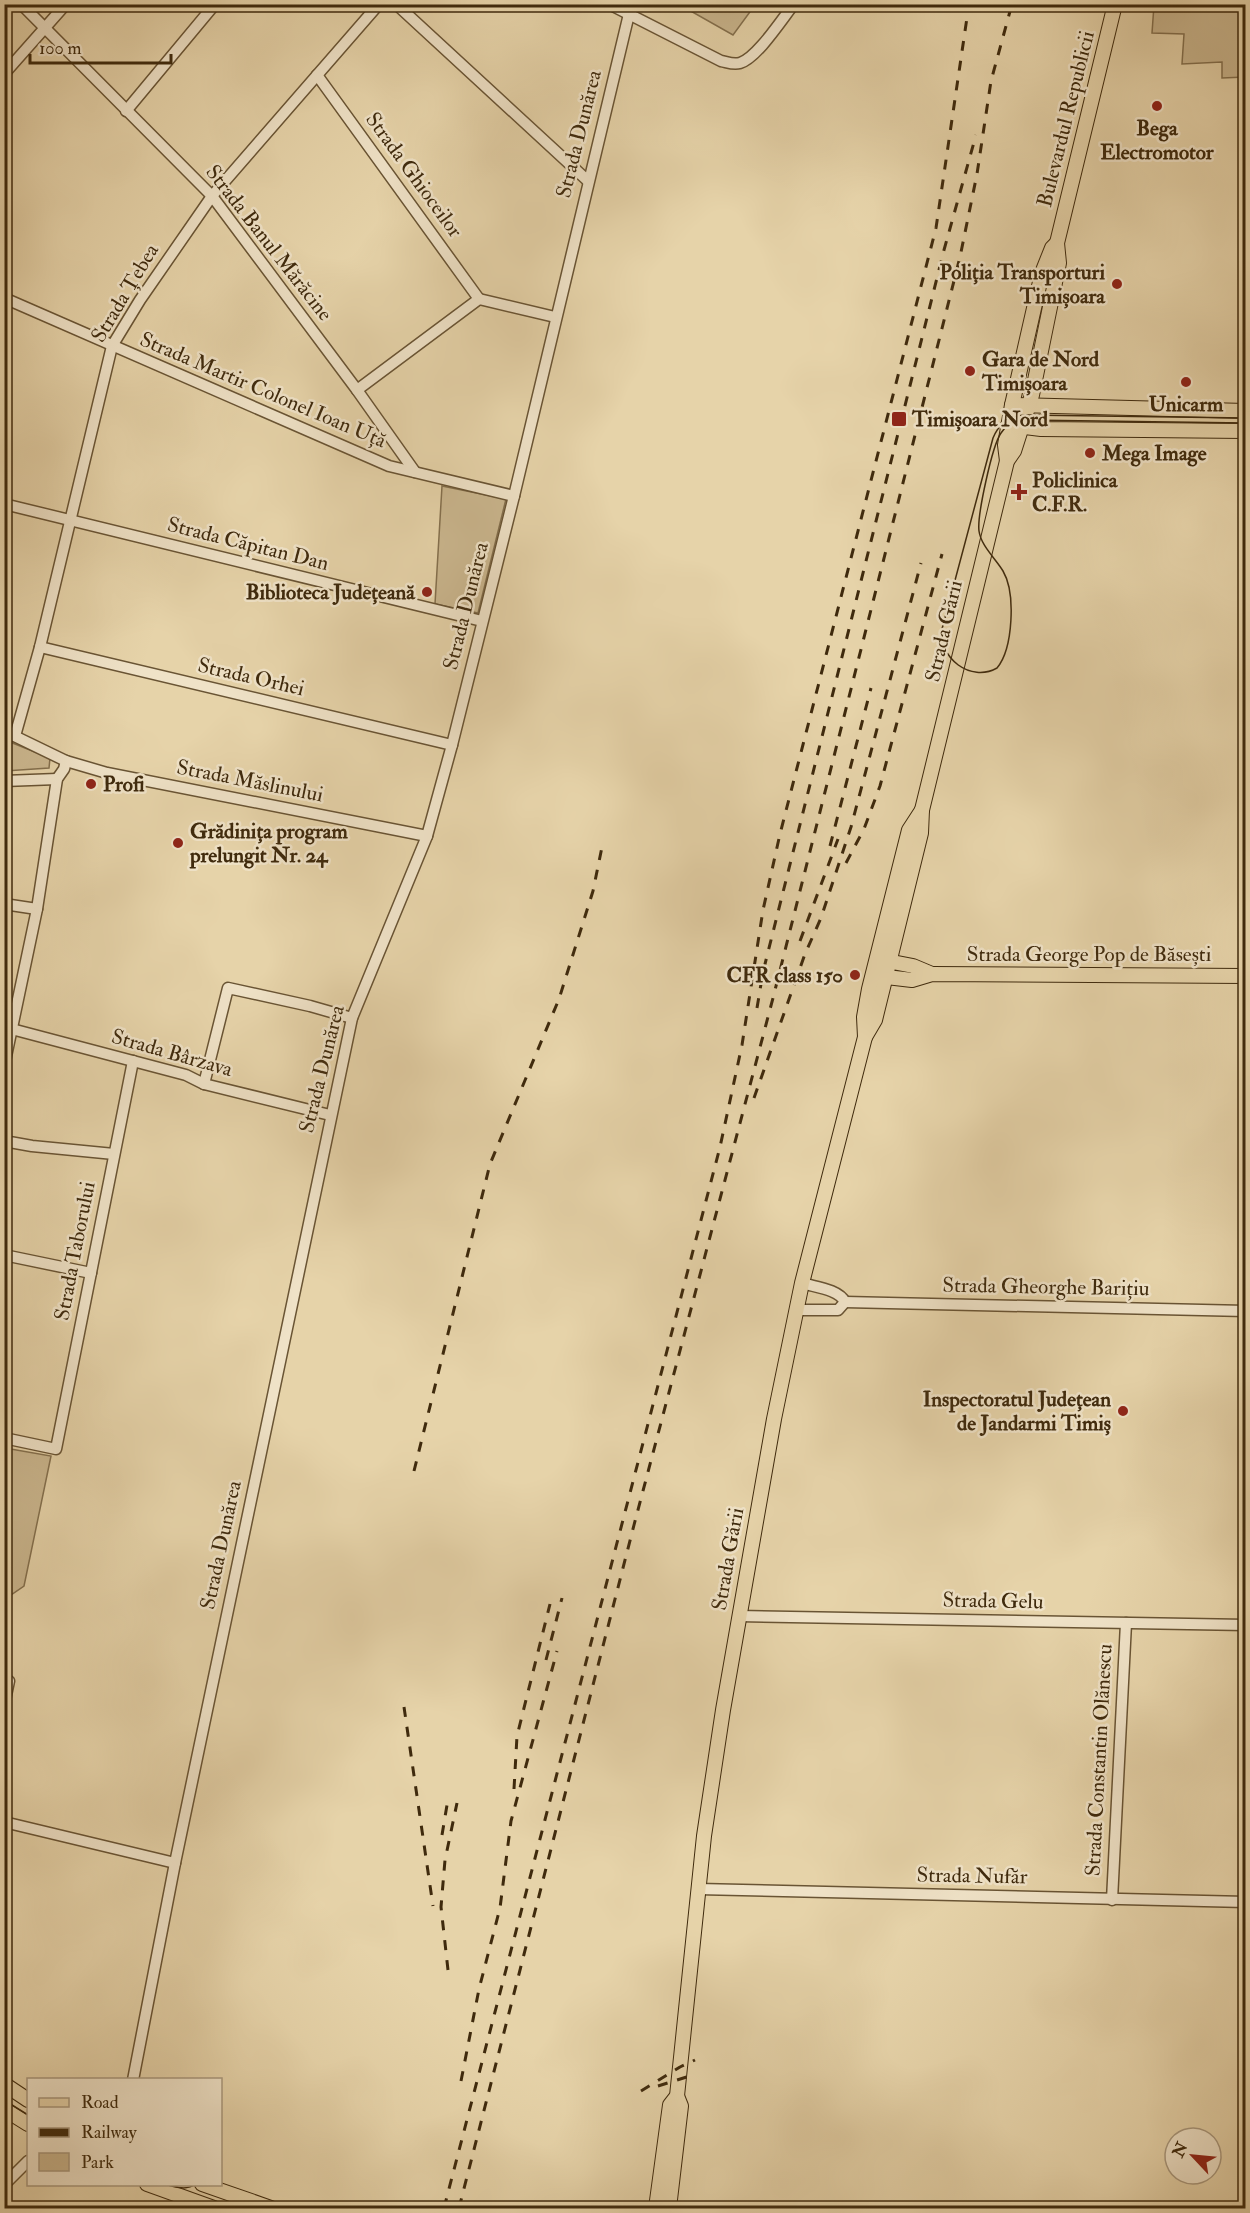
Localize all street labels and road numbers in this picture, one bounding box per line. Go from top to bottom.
street label: Bulevardul Republicii [1031,28,1101,210]
street label: Strada Dunărea [550,67,608,201]
street label: Strada Ghioceilor [359,107,469,243]
street label: Strada Banul Mărăcine [200,159,339,327]
street label: Strada Țebea [85,238,165,347]
street label: Strada Martir Colonel Ioan Uță [136,326,391,454]
street label: Strada Căpitan Dan [164,511,332,577]
street label: Strada Dunărea [437,539,495,673]
street label: Strada Gării [919,577,969,685]
street label: Strada Orhei [195,652,307,702]
street label: Strada Măslinului [174,754,326,809]
street label: Strada George Pop de Băsești [967,941,1212,968]
street label: Strada Dunărea [293,1002,351,1136]
street label: Strada Bârzava [108,1023,236,1083]
street label: Strada Taborului [48,1179,102,1323]
street label: Strada Gheorghe Barițiu [942,1272,1150,1302]
street label: Strada Dunărea [194,1478,248,1612]
street label: Strada Gării [706,1505,750,1612]
street label: Strada Gelu [942,1587,1044,1615]
street label: Strada Constantin Olănescu [1079,1643,1119,1877]
street label: Strada Nufăr [916,1862,1028,1890]

